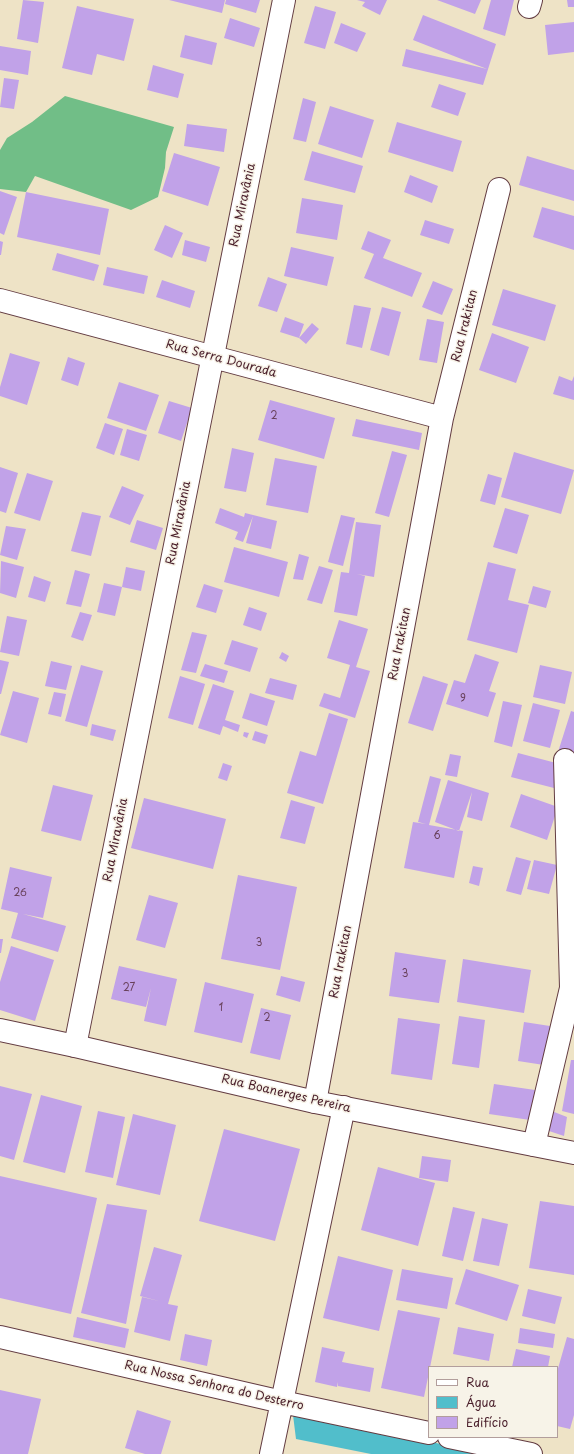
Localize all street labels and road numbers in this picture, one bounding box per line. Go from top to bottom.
street label: Rua Miravânia [227,162,259,248]
street label: Rua Irakitan [449,288,481,364]
street label: Rua Serra Dourada [164,337,278,381]
street label: Rua Miravânia [164,480,194,566]
street label: Rua Irakitan [386,606,414,682]
street label: Rua Miravânia [101,797,131,883]
street label: Rua Irakitan [327,924,355,1000]
street label: Rua Boanerges Pereira [220,1072,352,1116]
street label: Rua Nossa Senhora do Desterro [123,1358,305,1414]

